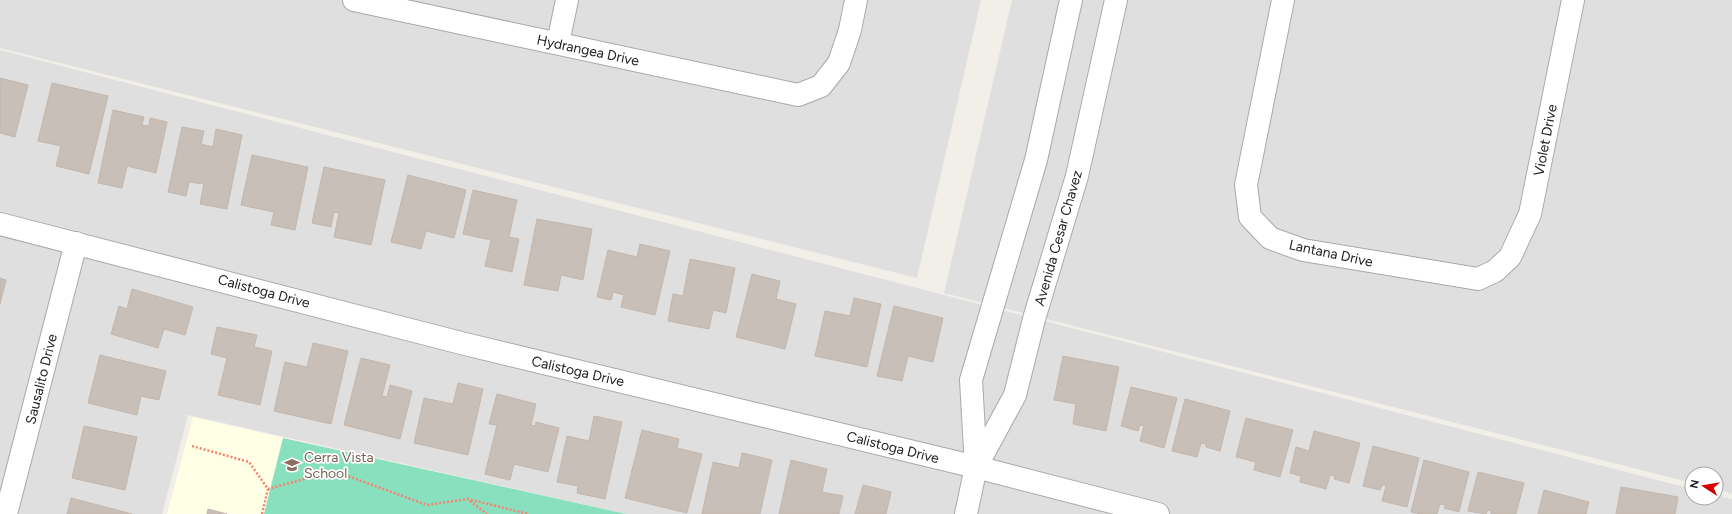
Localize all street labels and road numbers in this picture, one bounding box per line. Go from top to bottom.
street label: Hydrangea Drive [535,31,641,70]
street label: Violet Drive [1530,102,1561,178]
street label: Avenida Cesar Chavez [1031,168,1086,308]
street label: Lantana Drive [1287,236,1375,271]
street label: Calistoga Drive [216,271,312,312]
street label: Sausalito Drive [22,332,61,426]
street label: Calistoga Drive [530,353,626,390]
street label: Calistoga Drive [845,428,941,467]

